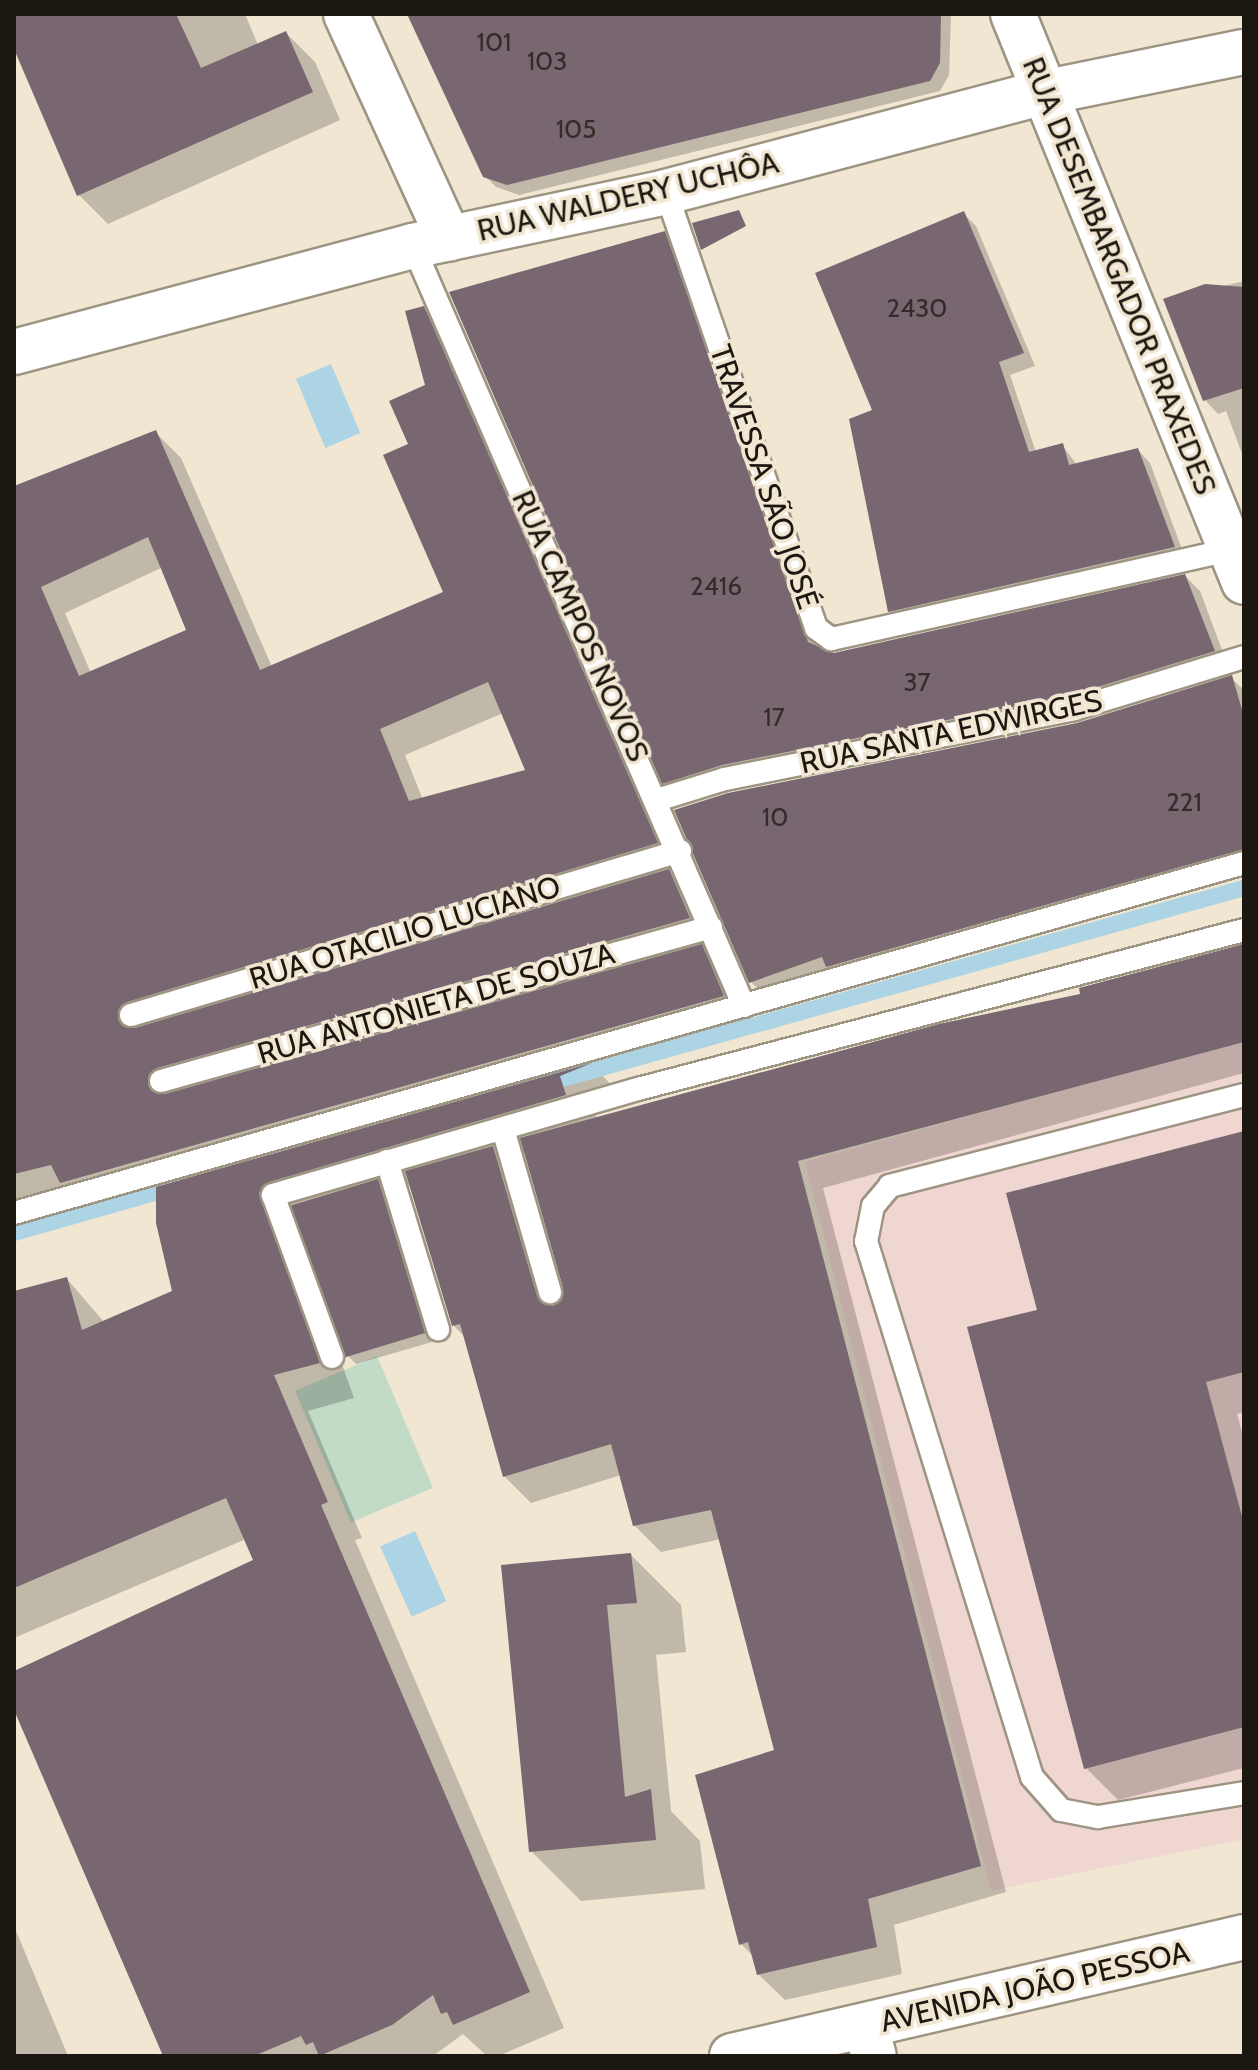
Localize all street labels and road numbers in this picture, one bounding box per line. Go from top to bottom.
street label: RUA DESEMBARGADOR PRAXEDES [1015,52,1223,500]
street label: RUA WALDERY UCHÔA [474,145,782,249]
street label: TRAVESSA SÃO JOSÉ [702,340,826,614]
street label: RUA CAMPOS NOVOS [504,485,656,767]
street label: RUA SANTA EDWIRGES [797,682,1105,782]
street label: RUA OTACILIO LUCIANO [245,869,565,997]
street label: RUA ANTONIETA DE SOUZA [253,936,619,1072]
street label: AVENIDA JOÃO PESSOA [877,1934,1193,2040]

